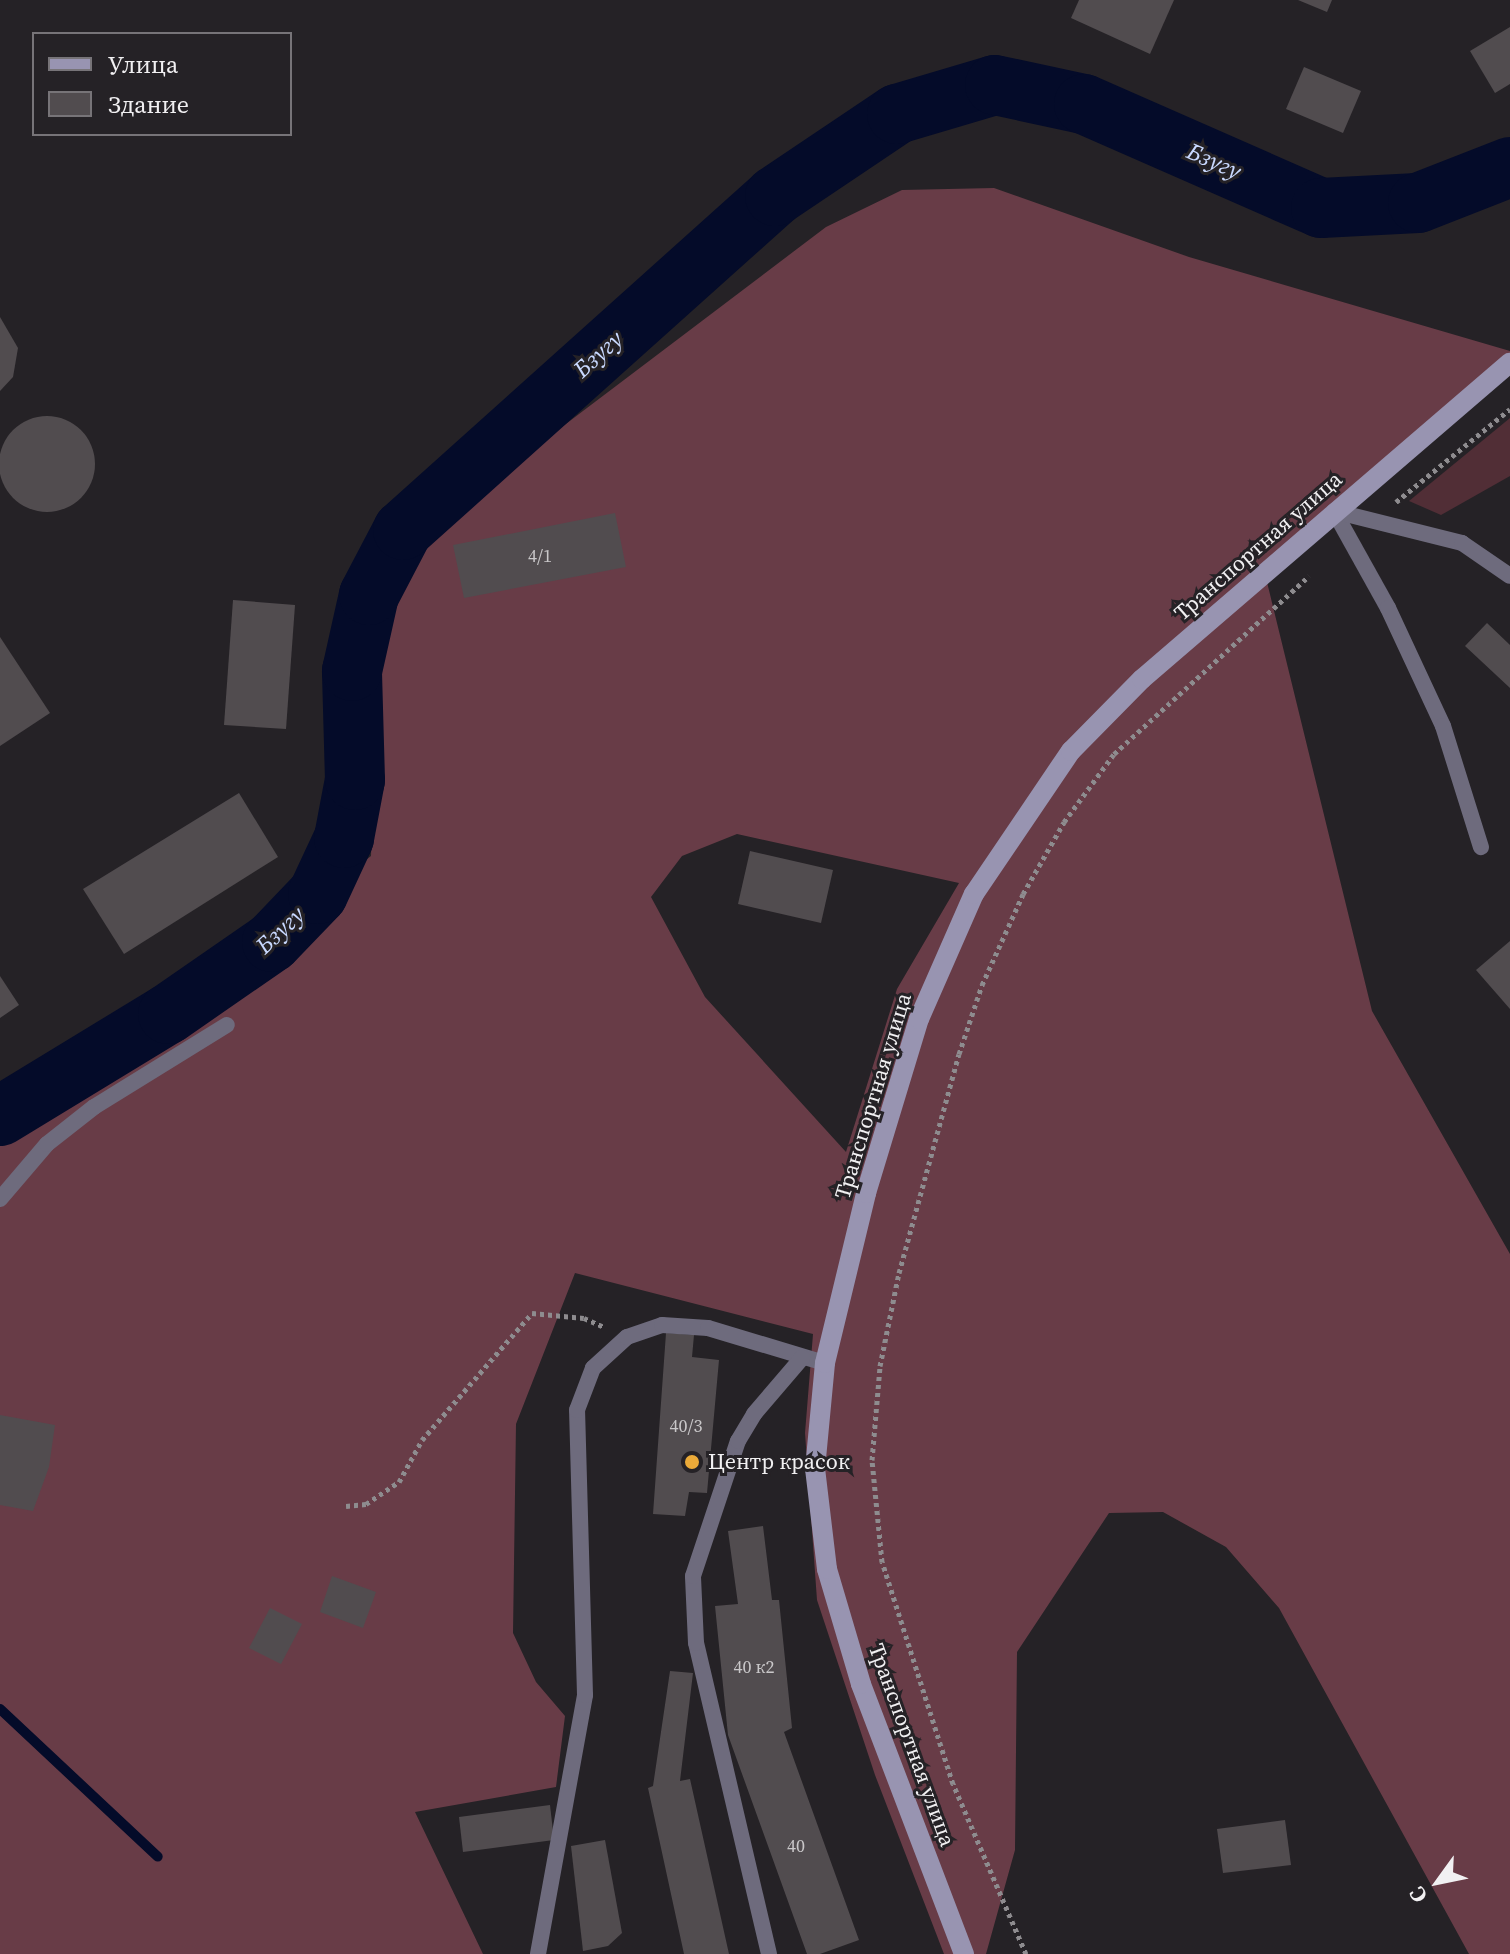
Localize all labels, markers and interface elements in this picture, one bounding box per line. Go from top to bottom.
legend [32,32,292,136]
text: Улица [108,48,178,81]
text: Здание [108,88,189,121]
water label: Бзугу [1182,136,1246,186]
water label: Бзугу [567,324,629,384]
street label: Транспортная улица [1169,466,1347,626]
house number: 4/1 [528,545,552,567]
water label: Бзугу [250,900,310,960]
street label: Транспортная улица [829,990,917,1202]
house number: 40/3 [670,1415,702,1437]
place label: Центр красок [708,1449,850,1475]
marker: Центр красок [683,1453,701,1471]
street label: Транспортная улица [863,1640,961,1850]
house number: 40 к2 [733,1656,775,1678]
house number: 40 [787,1835,805,1857]
north arrow [1398,1842,1478,1922]
text: С [1402,1881,1434,1909]

